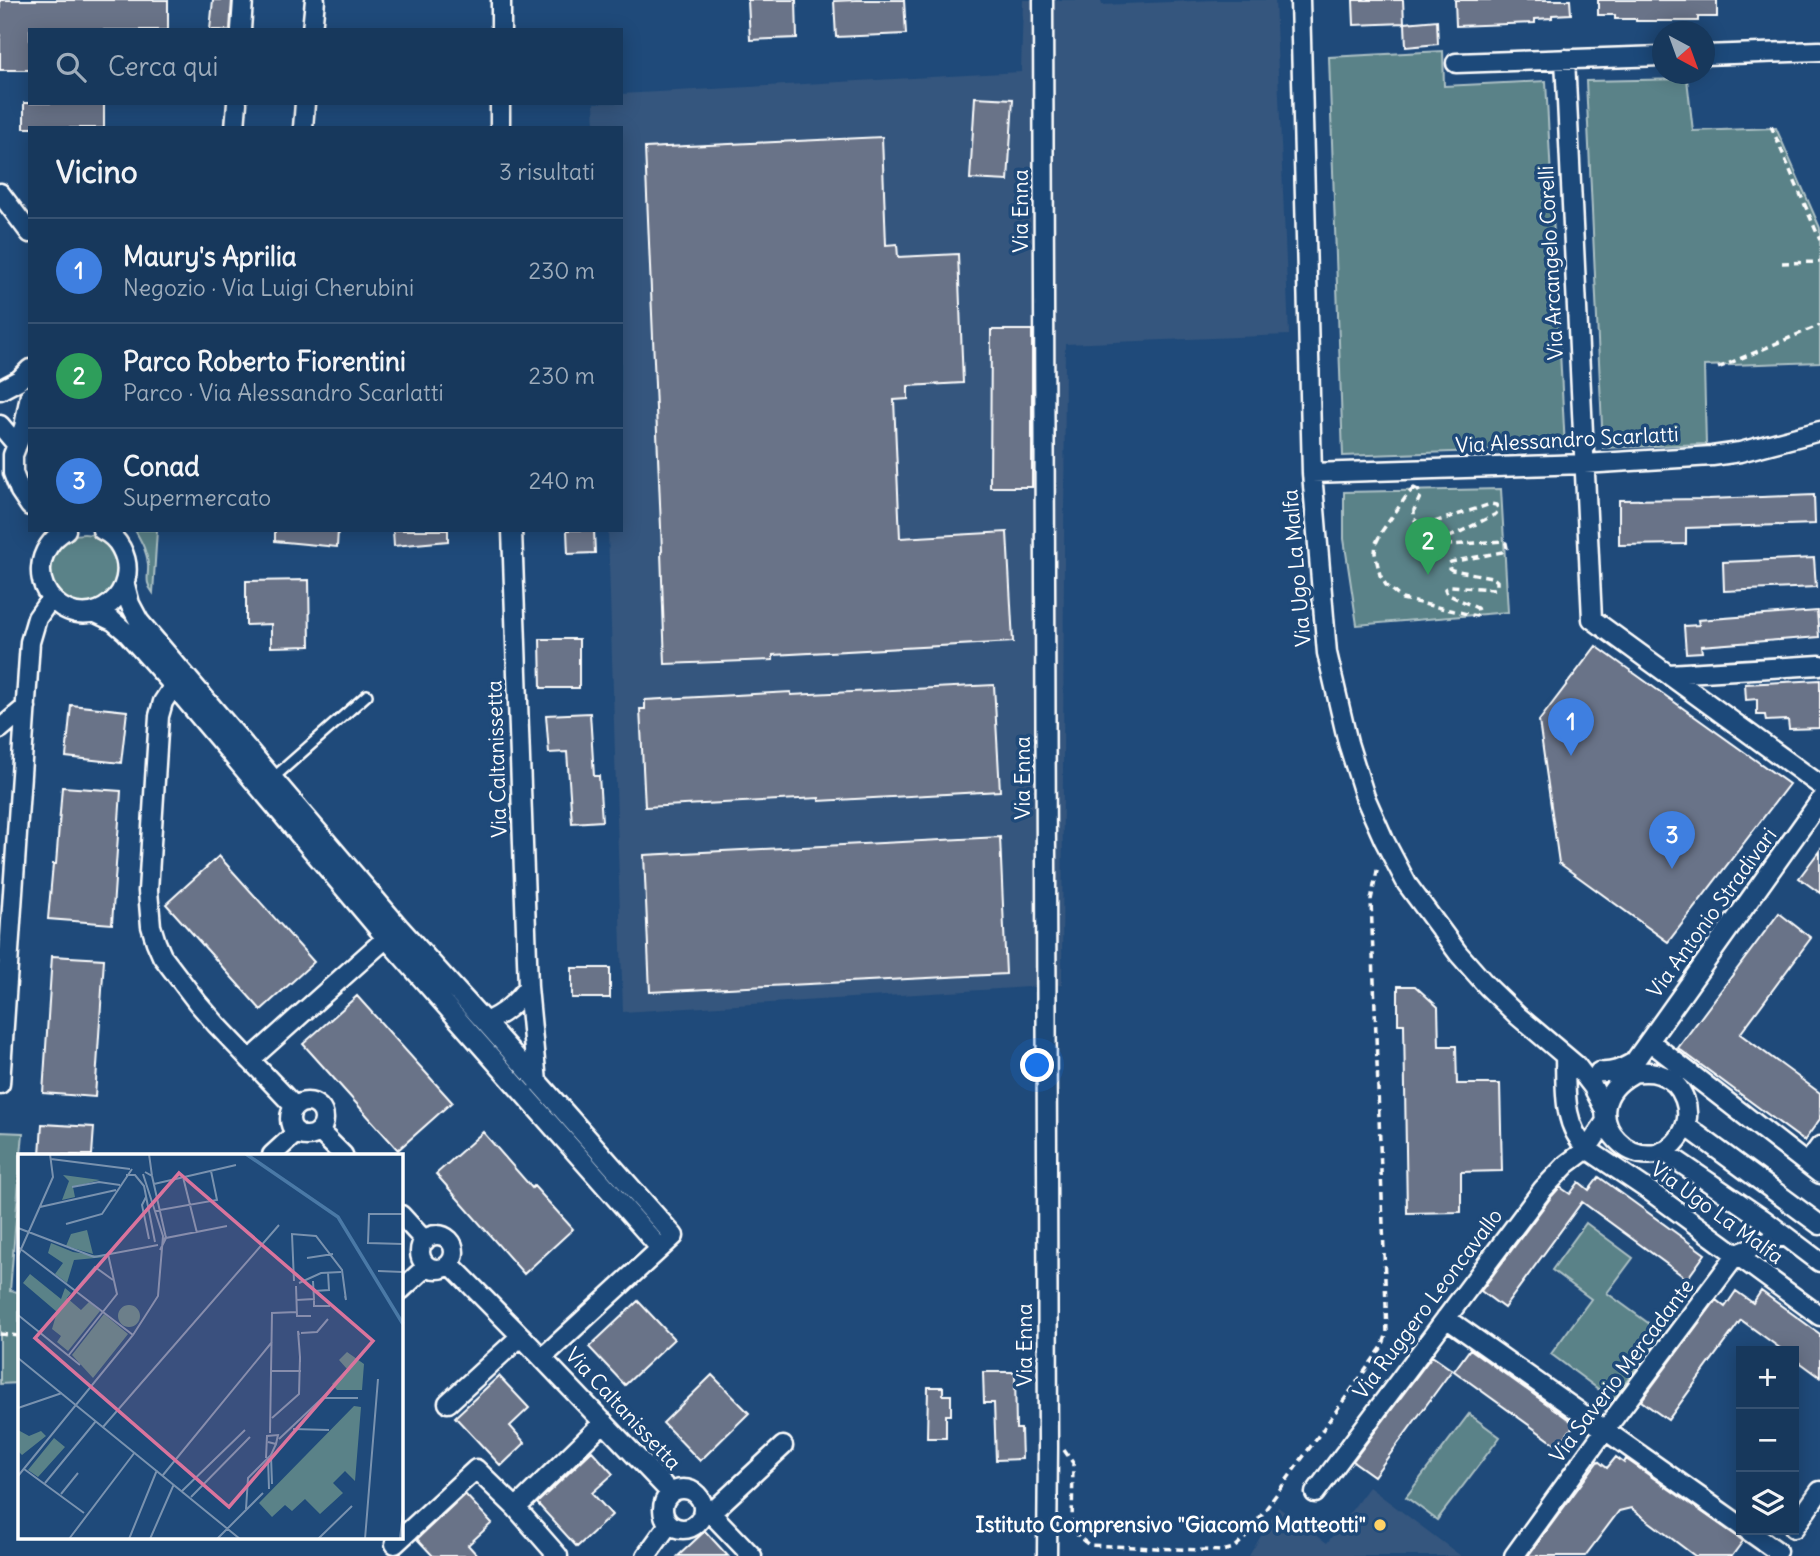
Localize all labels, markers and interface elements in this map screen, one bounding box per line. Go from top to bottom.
north arrow [1652,21,1715,84]
search box [28,28,623,105]
icon: search [52,48,90,86]
text: Cerca qui [108,50,218,83]
text: Vicino [56,153,138,191]
text: 3 risultati [499,157,595,186]
street label: Via Arcangelo Corelli [1532,165,1569,361]
street label: Via Enna [1007,169,1034,253]
text: Maury's Aprilia [123,240,297,273]
text: 1 [74,256,84,285]
text: 230 m [529,256,595,285]
text: Negozio · Via Luigi Cherubini [123,273,414,302]
text: Parco Roberto Fiorentini [123,345,406,378]
text: 2 [73,361,85,390]
text: 230 m [529,361,595,390]
text: Parco · Via Alessandro Scarlatti [123,378,444,407]
street label: Via Alessandro Scarlatti [1455,420,1679,459]
text: Conad [123,450,200,483]
text: 3 [72,466,86,495]
text: 240 m [529,466,595,495]
text: Supermercato [123,483,271,512]
street label: Via Ugo La Malfa [1276,488,1317,648]
pin: 2 [1405,517,1451,575]
street label: Via Caltanissetta [480,680,513,838]
pin: 1 [1548,698,1594,756]
street label: Via Enna [1009,736,1036,820]
pin: 3 [1649,811,1695,869]
street label: Via Antonio Stradivari [1641,822,1782,1003]
your location [1020,1048,1054,1082]
inset map [18,1154,402,1538]
street label: Via Ugo La Malfa [1645,1155,1789,1270]
street label: Via Ruggero Leoncavallo [1347,1203,1508,1404]
street label: Via Saverio Mercadante [1544,1273,1700,1468]
street label: Via Enna [1011,1303,1038,1387]
street label: Via Caltanissetta [560,1342,687,1476]
map controls [1736,1346,1799,1535]
button: + [1736,1346,1799,1409]
button: − [1736,1409,1799,1472]
button: layers [1736,1472,1799,1535]
place label: Istituto Comprensivo "Giacomo Matteotti" [976,1511,1366,1538]
marker: Istituto Comprensivo "Giacomo Matteotti" [1372,1517,1388,1533]

